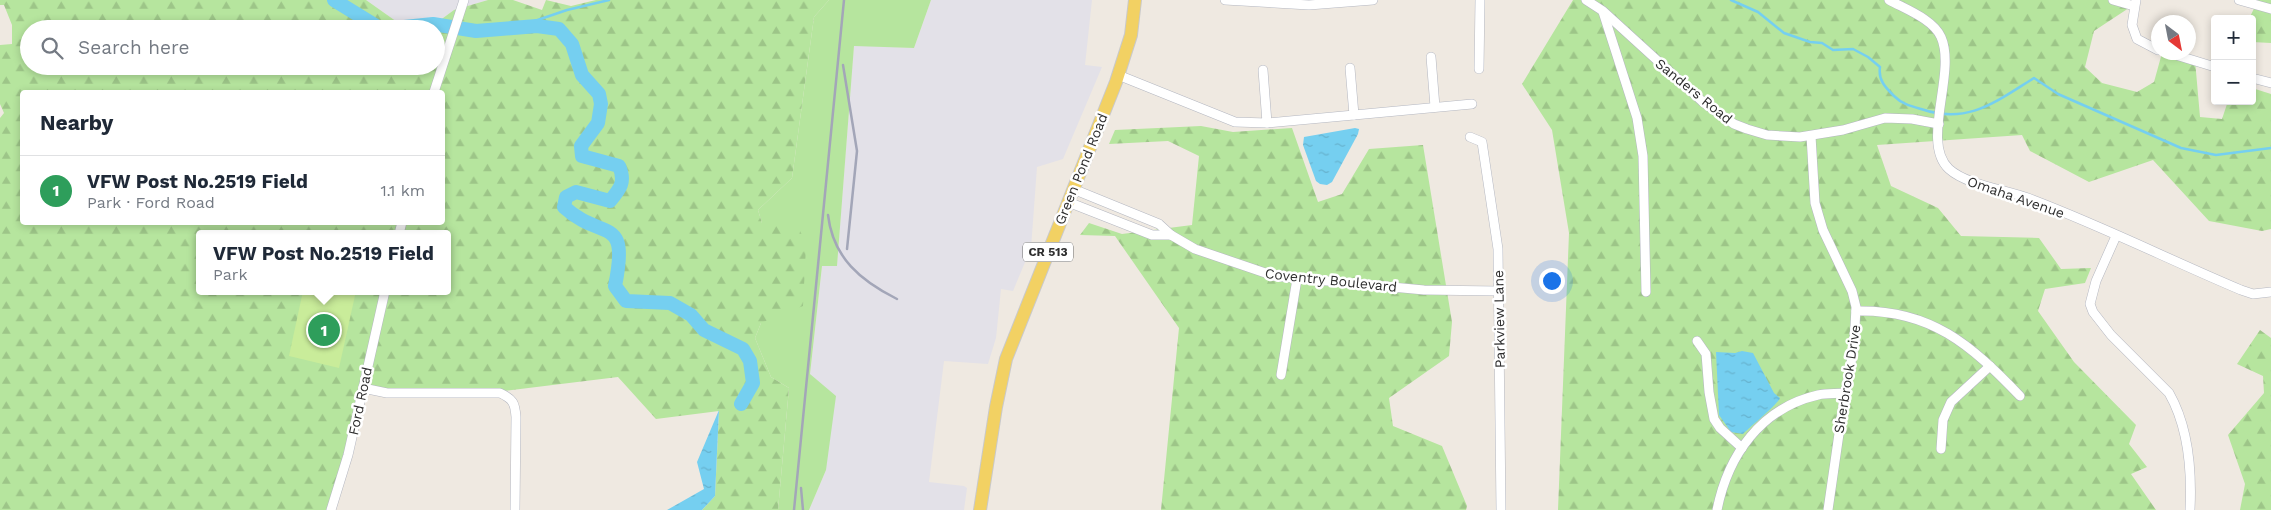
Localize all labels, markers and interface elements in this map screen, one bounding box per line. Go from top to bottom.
north arrow [2151,15,2196,60]
map controls [2211,15,2256,105]
button: + [2211,15,2256,60]
search box [20,20,445,75]
icon: search [38,34,66,62]
text: Search here [78,36,189,59]
street label: Sanders Road [1652,55,1736,127]
button: − [2211,60,2256,105]
text: Nearby [40,110,113,135]
street label: Green Pond Road [1051,111,1111,227]
text: VFW Post No.2519 Field [87,170,308,193]
street label: Omaha Avenue [1965,173,2067,221]
text: 1 [53,181,59,200]
text: 1.1 km [380,181,425,200]
text: Park · Ford Road [87,193,215,212]
popup [196,230,451,295]
text: VFW Post No.2519 Field [213,242,434,265]
road number: CR 513 [1023,242,1073,262]
text: Park [213,265,247,284]
street label: Coventry Boulevard [1264,265,1398,295]
your location [1539,268,1565,294]
street label: Parkview Lane [1490,270,1508,368]
pin: 1 [308,311,340,349]
street label: Sherbrook Drive [1831,324,1863,434]
street label: Ford Road [345,365,375,437]

